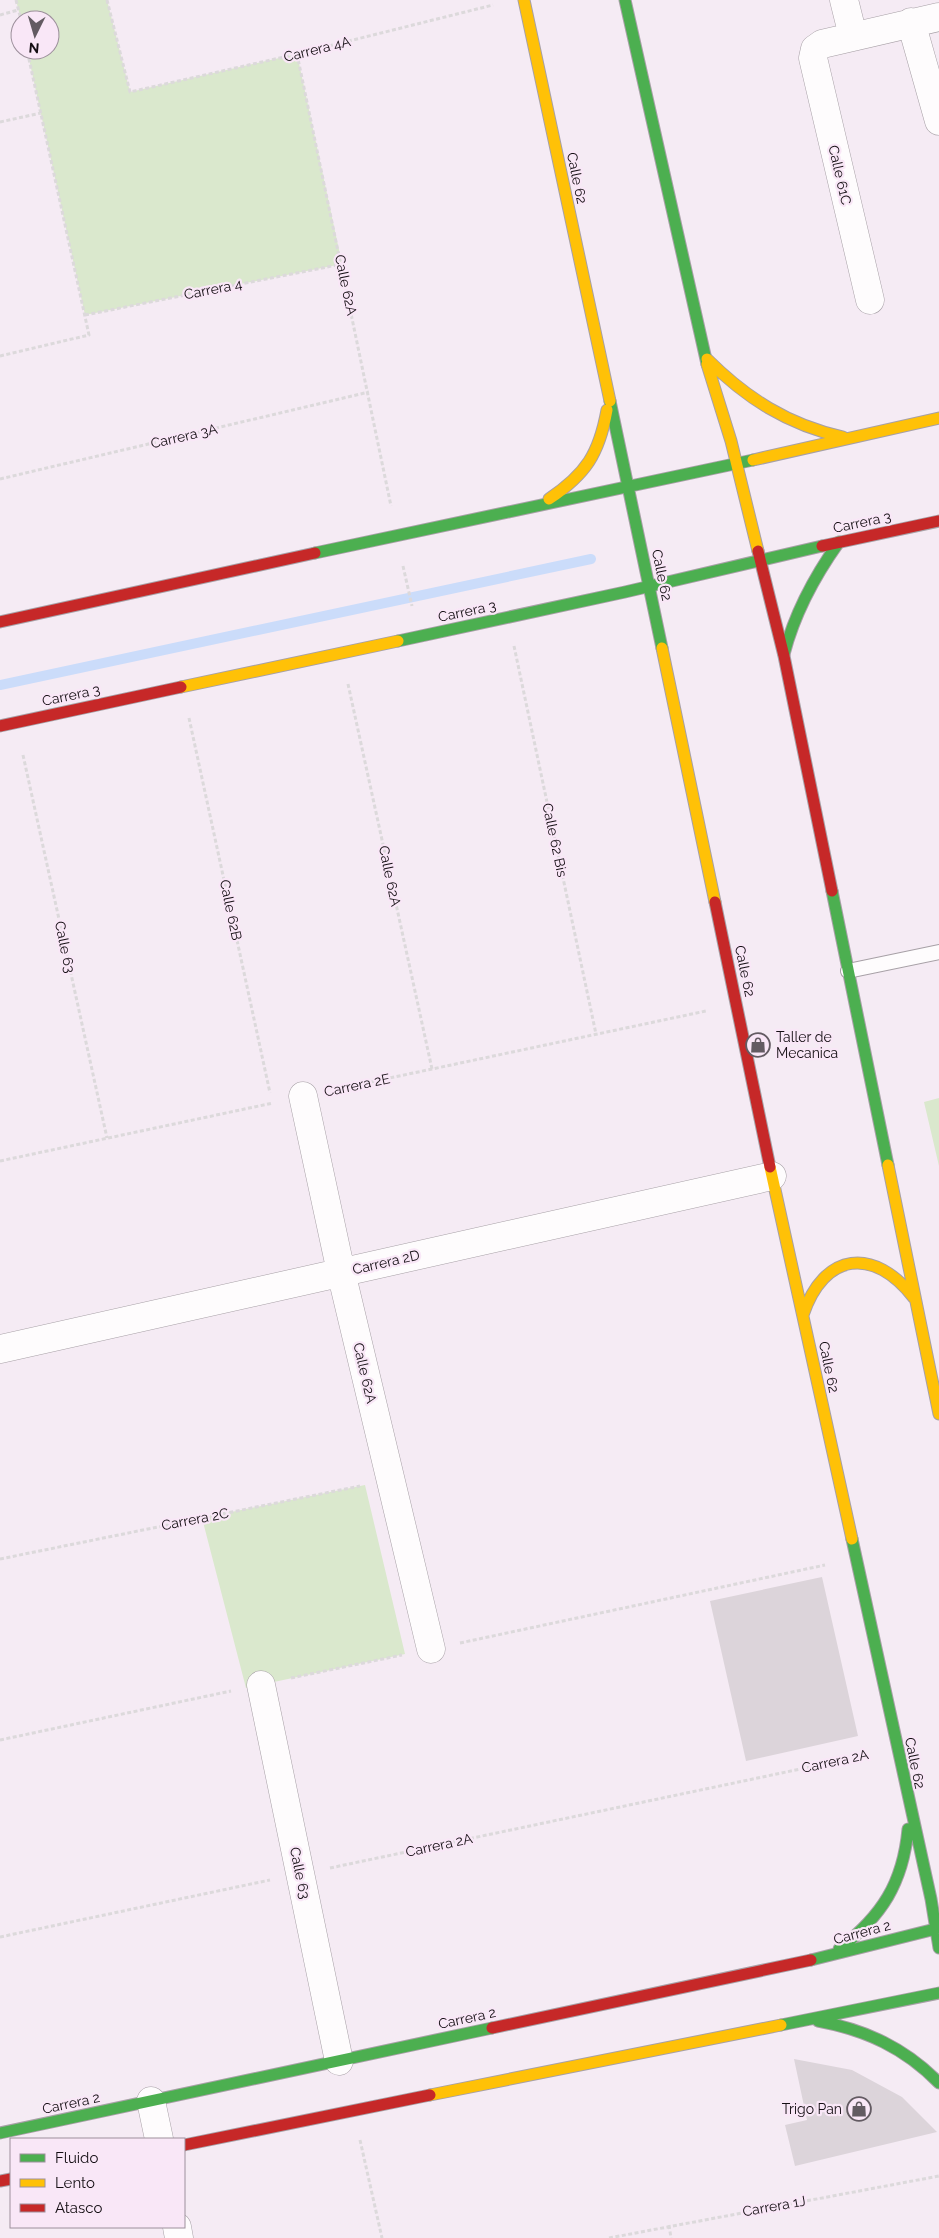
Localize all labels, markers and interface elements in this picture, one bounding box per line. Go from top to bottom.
north arrow [10,10,60,60]
street label: Carrera 4A [282,33,353,65]
text: N [28,40,40,56]
street label: Calle 61C [825,144,855,207]
street label: Calle 62 [564,151,590,205]
street label: Calle 62A [332,253,360,317]
street label: Carrera 4 [183,275,244,302]
street label: Carrera 3A [149,420,219,451]
street label: Carrera 3 [832,508,892,536]
street label: Calle 62 [649,548,675,602]
street label: Carrera 3 [437,597,497,625]
street label: Carrera 3 [41,681,101,709]
street label: Calle 62 Bis [539,802,571,879]
street label: Calle 62A [376,844,404,908]
street label: Calle 62B [217,878,245,942]
street label: Calle 63 [52,920,78,974]
street label: Calle 62 [732,944,758,998]
place label: Taller de Mecanica [776,1029,838,1061]
shop icon: Taller de Mecanica [745,1032,771,1058]
street label: Carrera 2E [323,1070,391,1100]
street label: Carrera 2D [351,1247,421,1277]
street label: Calle 62 [816,1340,842,1394]
street label: Calle 62A [350,1341,380,1405]
street label: Carrera 2C [160,1505,230,1533]
street label: Calle 62 [902,1736,928,1790]
street label: Carrera 2A [800,1746,870,1776]
street label: Carrera 2A [404,1830,474,1860]
street label: Calle 63 [287,1846,313,1900]
street label: Carrera 2 [832,1917,892,1947]
street label: Carrera 2 [437,2004,497,2032]
street label: Carrera 2 [41,2089,101,2117]
shop icon: Trigo Pan [846,2096,872,2122]
place label: Trigo Pan [782,2101,842,2117]
legend [10,2138,185,2228]
text: Fluido [55,2149,98,2167]
text: Lento [55,2174,95,2192]
street label: Carrera 1J [741,2193,807,2219]
text: Atasco [55,2199,102,2217]

